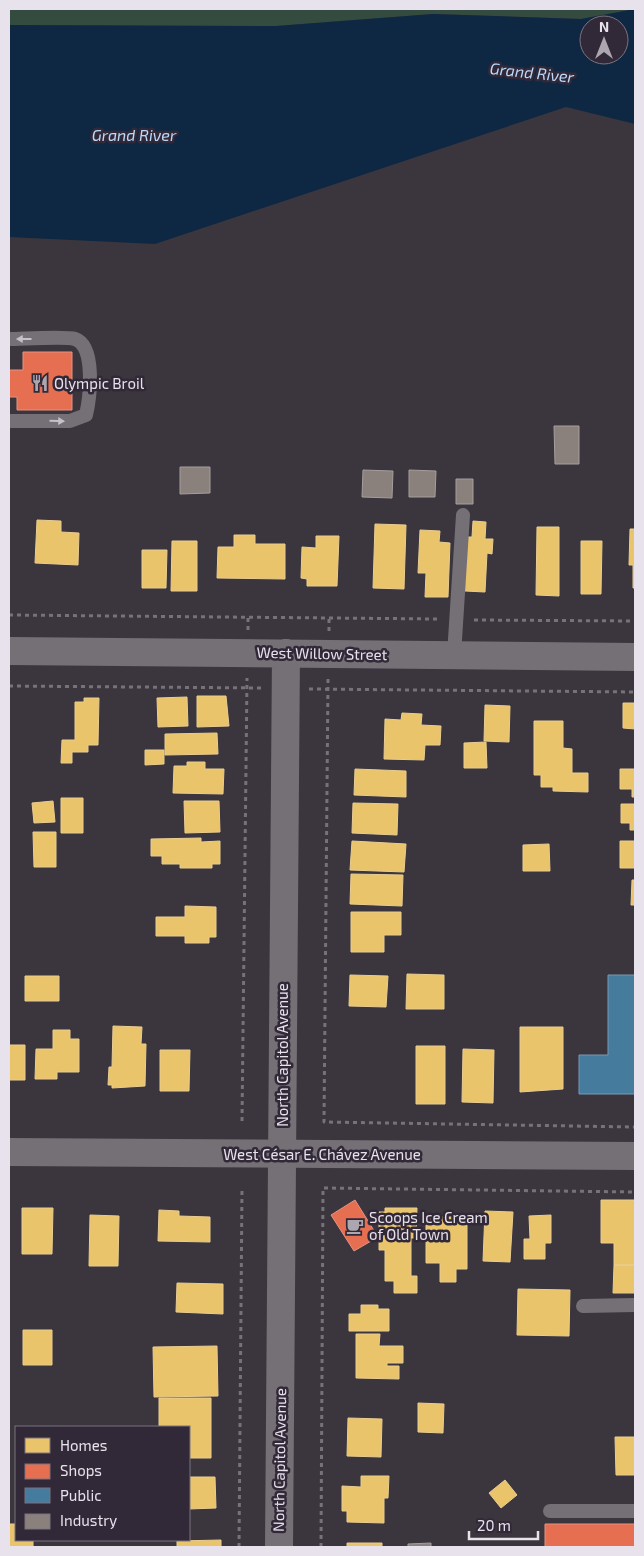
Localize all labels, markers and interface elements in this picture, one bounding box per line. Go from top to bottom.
north arrow [579,15,629,65]
text: N [599,18,609,35]
water label: Grand River [489,58,576,86]
water label: Grand River [92,125,177,144]
one-way arrow [16,335,32,343]
restaurant icon: Olympic Broil [30,373,50,393]
place label: Olympic Broil [54,374,145,392]
one-way arrow [50,417,66,425]
street label: West Willow Street [256,643,388,663]
street label: North Capitol Avenue [273,983,291,1127]
street label: West César E. Chávez Avenue [223,1145,421,1163]
place label: Scoops Ice Cream of Old Town [369,1208,488,1243]
cafe icon: Scoops Ice Cream of Old Town [345,1216,365,1236]
street label: North Capitol Avenue [269,1388,289,1532]
legend [15,1426,190,1541]
text: Homes [60,1436,107,1454]
text: Shops [60,1461,102,1479]
text: Public [60,1486,101,1504]
scale bar [469,1508,538,1540]
text: Industry [60,1511,117,1529]
text: 20 m [477,1516,511,1534]

